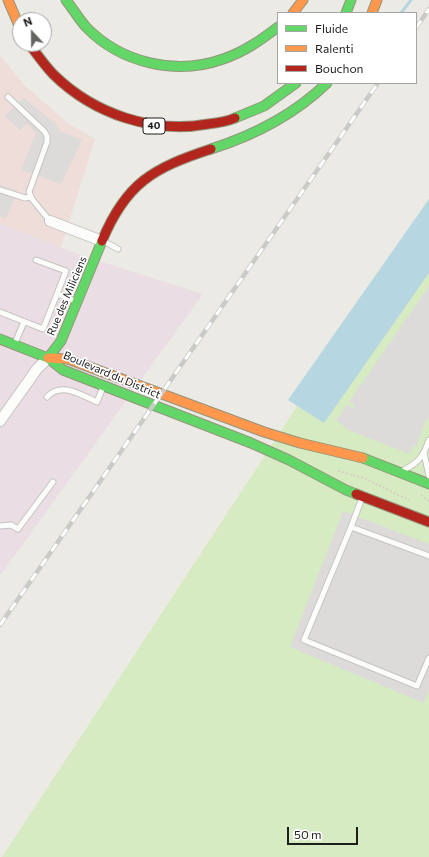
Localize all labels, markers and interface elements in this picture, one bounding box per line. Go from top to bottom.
north arrow [12,12,52,52]
legend [277,12,417,84]
text: N [21,14,34,29]
text: Fluide [315,21,348,35]
text: Ralenti [315,41,354,55]
text: Bouchon [315,61,363,75]
road number: 40 [143,118,165,134]
street label: Rue des Miliciens [44,254,90,338]
street label: Boulevard du District [61,349,163,401]
scale bar [289,819,360,845]
text: 50 m [294,827,322,841]

